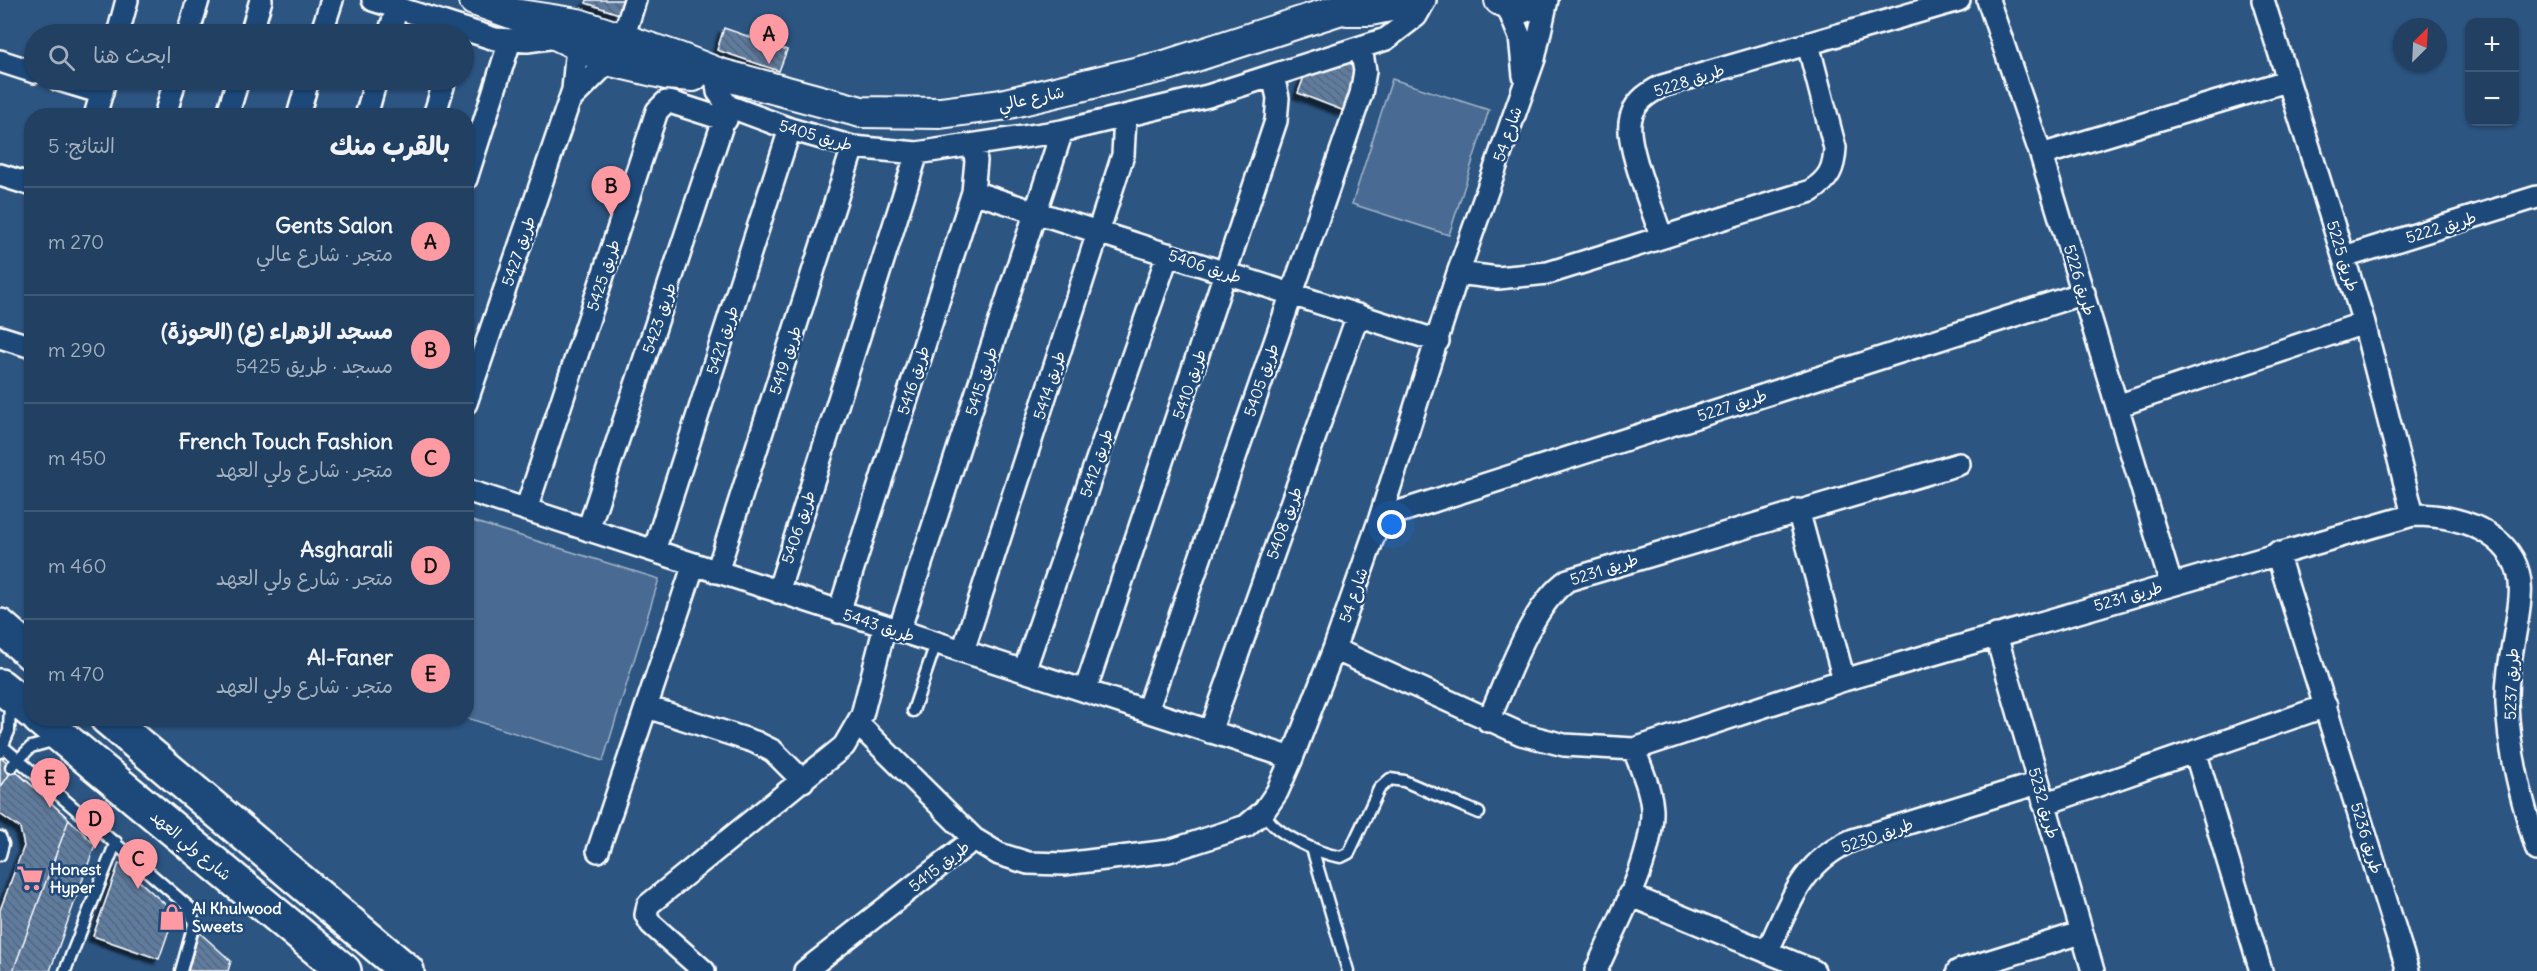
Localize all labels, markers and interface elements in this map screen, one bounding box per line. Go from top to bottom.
pin: A [750,14,788,64]
north arrow [2393,18,2447,72]
map controls [2465,18,2519,126]
button: + [2465,18,2519,72]
search box [24,24,474,90]
icon: search [45,41,78,74]
text: ابحث هنا [93,41,172,69]
street label: طريق 5228 [1651,59,1727,101]
button: − [2465,72,2519,126]
street label: شارع عالي [996,81,1067,120]
street label: شارع 54 [1488,104,1528,165]
street label: طريق 5405 [777,115,855,155]
text: بالقرب منك [330,129,450,162]
text: النتائج: 5 [48,133,115,158]
pin: B [592,166,630,216]
street label: طريق 5222 [2403,207,2479,247]
text: Gents Salon [275,211,393,239]
street label: طريق 5427 [497,213,539,289]
street label: طريق 5225 [2323,218,2363,294]
text: 270 m [48,229,104,254]
text: A [424,229,437,254]
street label: طريق 5425 [582,237,624,313]
text: متجر · شارع عالي [256,241,393,266]
street label: طريق 5226 [2060,242,2100,318]
street label: طريق 5406 [1166,245,1244,287]
street label: طريق 5423 [638,280,680,356]
street label: طريق 5421 [702,303,742,377]
text: مسجد الزهراء (ع) (الحوزة) [161,317,393,345]
street label: طريق 5419 [764,323,806,397]
text: 290 m [48,337,106,362]
text: B [424,337,437,362]
street label: طريق 5405 [1239,341,1283,419]
street label: طريق 5416 [892,343,934,417]
street label: طريق 5415 [960,344,1002,418]
street label: طريق 5410 [1168,346,1210,422]
street label: طريق 5414 [1028,348,1070,422]
text: مسجد · طريق 5425 [235,353,393,378]
street label: طريق 5227 [1695,384,1769,426]
street label: طريق 5412 [1075,426,1117,500]
text: French Touch Fashion [178,427,393,455]
text: 450 m [48,445,107,470]
text: C [424,445,437,470]
text: متجر · شارع ولي العهد [216,457,393,482]
street label: طريق 5408 [1262,484,1306,562]
street label: طريق 5406 [777,488,819,566]
your location [1377,510,1406,539]
text: Asgharali [300,535,393,563]
street label: طريق 5231 [1567,549,1641,589]
text: 460 m [48,553,107,578]
text: D [423,553,438,578]
text: متجر · شارع ولي العهد [216,565,393,590]
street label: شارع 54 [1334,565,1374,626]
street label: طريق 5231 [2091,577,2165,615]
street label: طريق 5443 [841,604,917,646]
text: Al-Faner [307,643,393,671]
street label: طريق 5237 [2500,648,2522,720]
text: 470 m [48,661,105,686]
text: E [425,661,436,686]
text: متجر · شارع ولي العهد [216,673,393,698]
pin: E [31,758,70,808]
street label: طريق 5232 [2024,765,2064,841]
pin: D [76,800,115,849]
street label: طريق 5236 [2347,800,2387,876]
street label: شارع ولي العهد [143,805,235,888]
street label: طريق 5230 [1838,813,1916,857]
street label: طريق 5415 [905,836,973,896]
pin: C [118,840,158,889]
place label: Honest Hyper [50,859,102,898]
supermarket icon: Honest Hyper [15,863,45,893]
place label: Al Khulwood Sweets [192,898,282,936]
shop icon: Al Khulwood Sweets [157,902,187,932]

